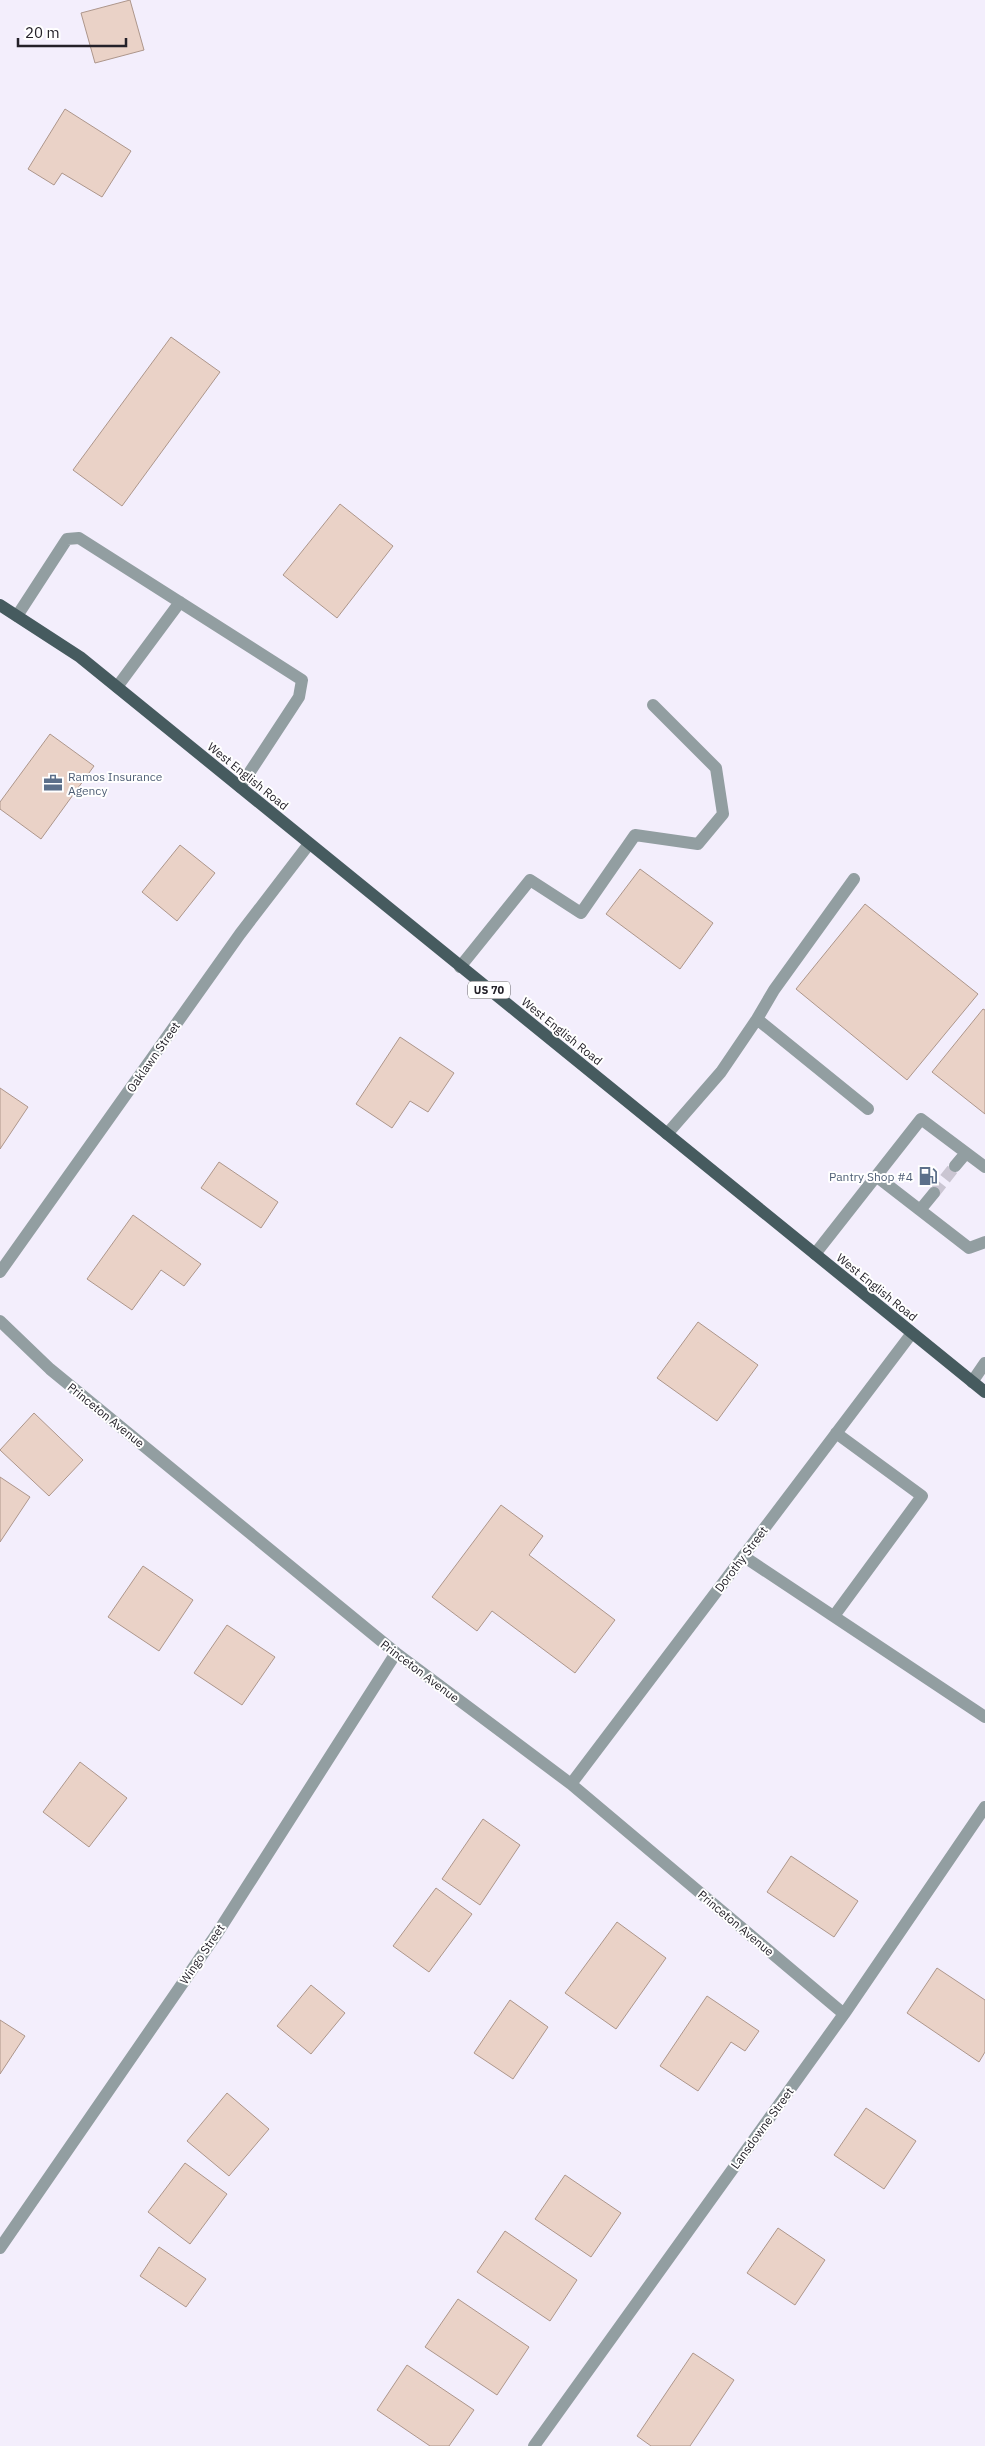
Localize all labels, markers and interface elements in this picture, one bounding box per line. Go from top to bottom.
scale bar [18,15,125,47]
text: 20 m [25,23,60,42]
street label: West English Road [205,739,291,813]
place label: Ramos Insurance Agency [68,769,163,798]
office icon: Ramos Insurance Agency [42,772,64,794]
road number: US 70 [468,982,510,998]
street label: West English Road [519,994,605,1068]
street label: Oaklawn Street [123,1019,183,1095]
fuel station icon: Pantry Shop #4 [917,1165,939,1187]
place label: Pantry Shop #4 [829,1169,913,1184]
street label: West English Road [834,1250,920,1324]
street label: Princeton Avenue [65,1379,148,1451]
street label: Dorothy Street [711,1523,771,1595]
street label: Princeton Avenue [378,1637,463,1706]
street label: Princeton Avenue [695,1887,777,1959]
street label: Wingo Street [176,1921,228,1987]
street label: Lansdowne Street [727,2084,797,2172]

